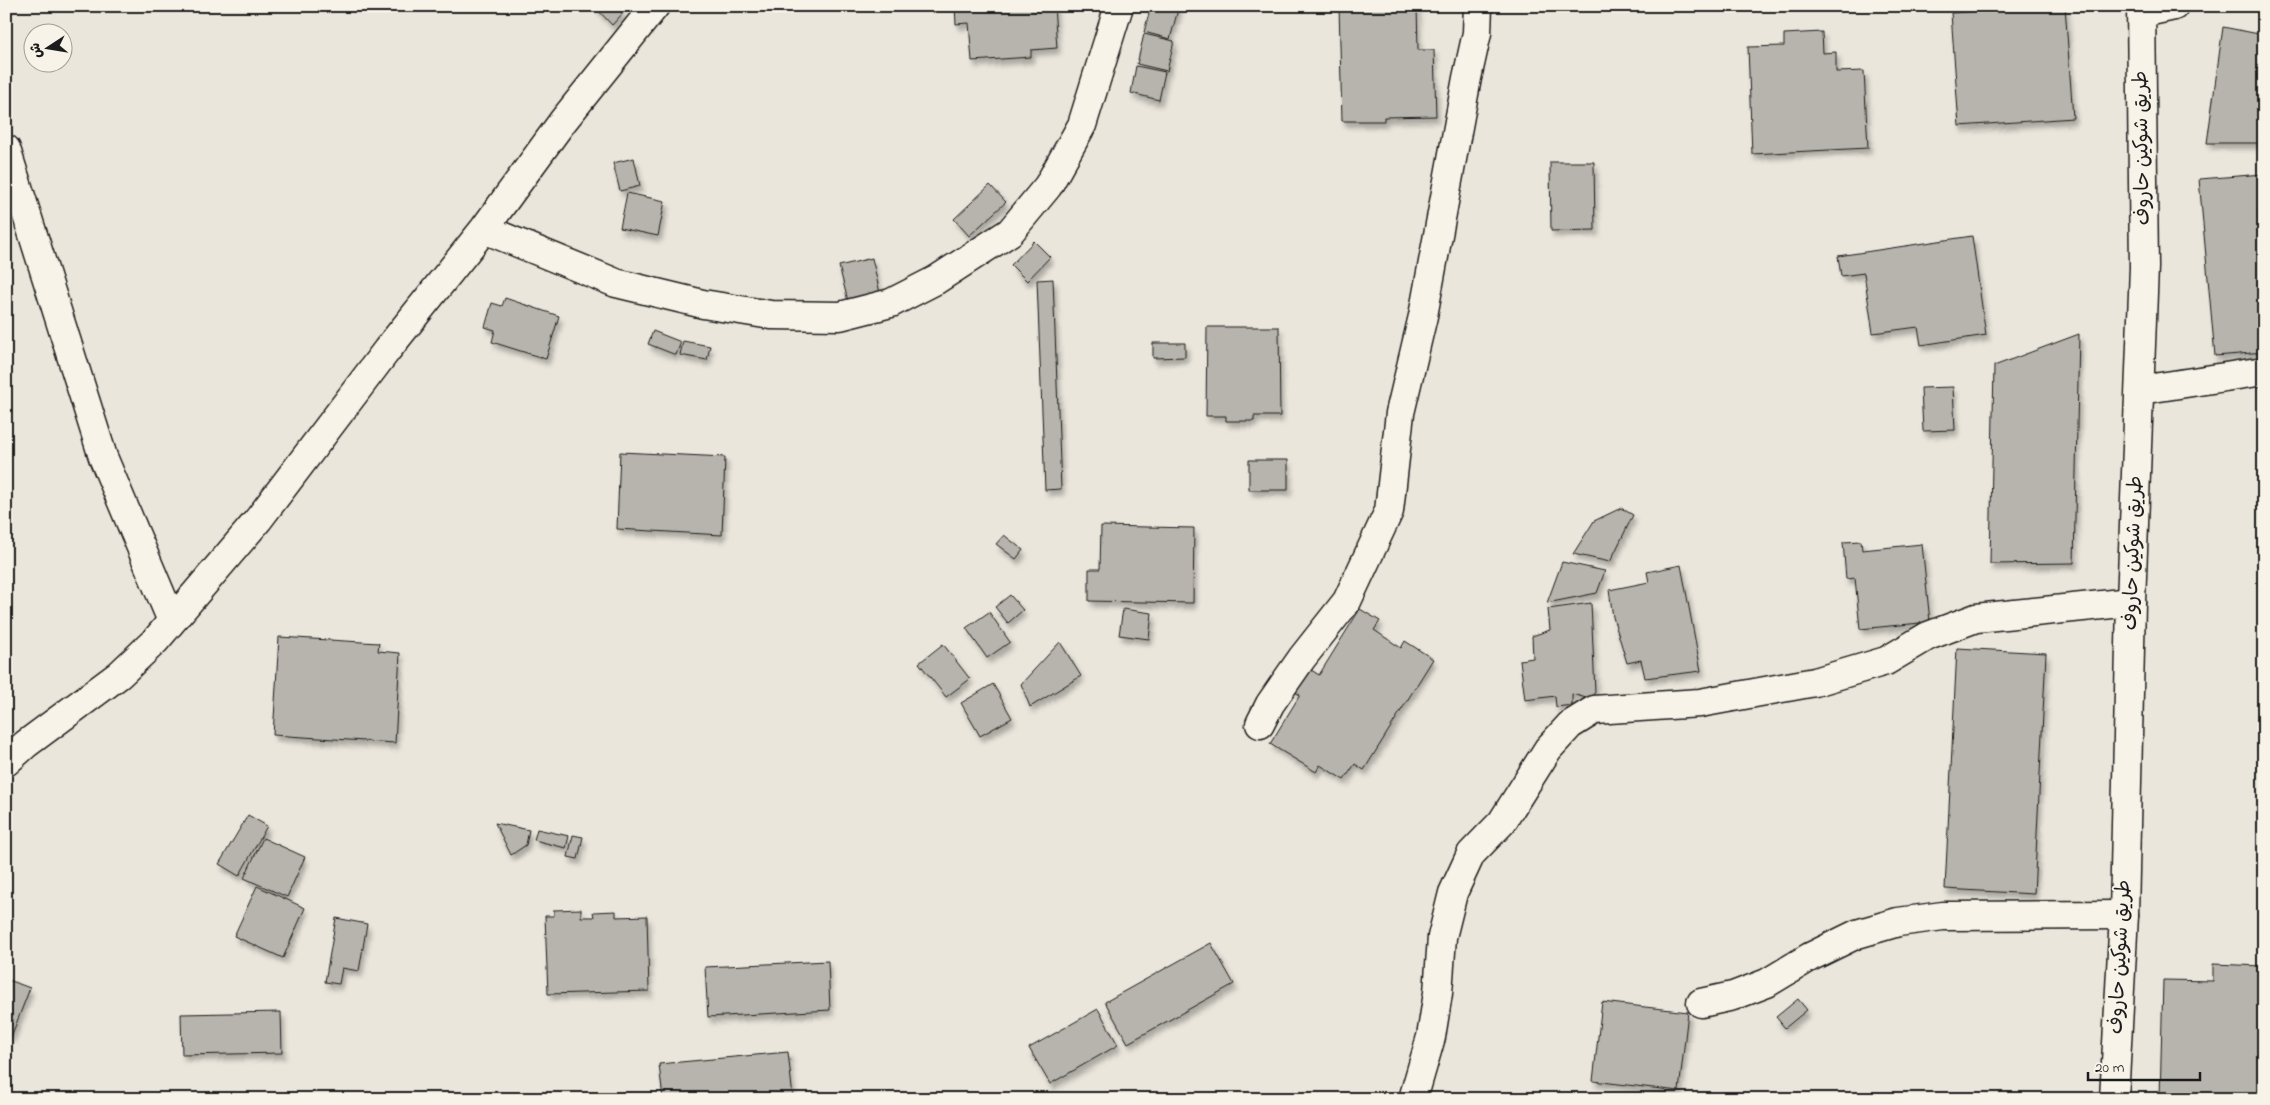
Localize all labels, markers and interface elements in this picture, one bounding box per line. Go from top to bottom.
north arrow [22,22,72,72]
text: ش [25,41,49,60]
street label: طريق شوكين حاروف [2127,70,2159,226]
street label: طريق شوكين حاروف [2117,475,2151,631]
street label: طريق شوكين حاروف [2102,879,2140,1035]
scale bar [2088,1050,2200,1082]
text: 20 m [2095,1057,2125,1079]

